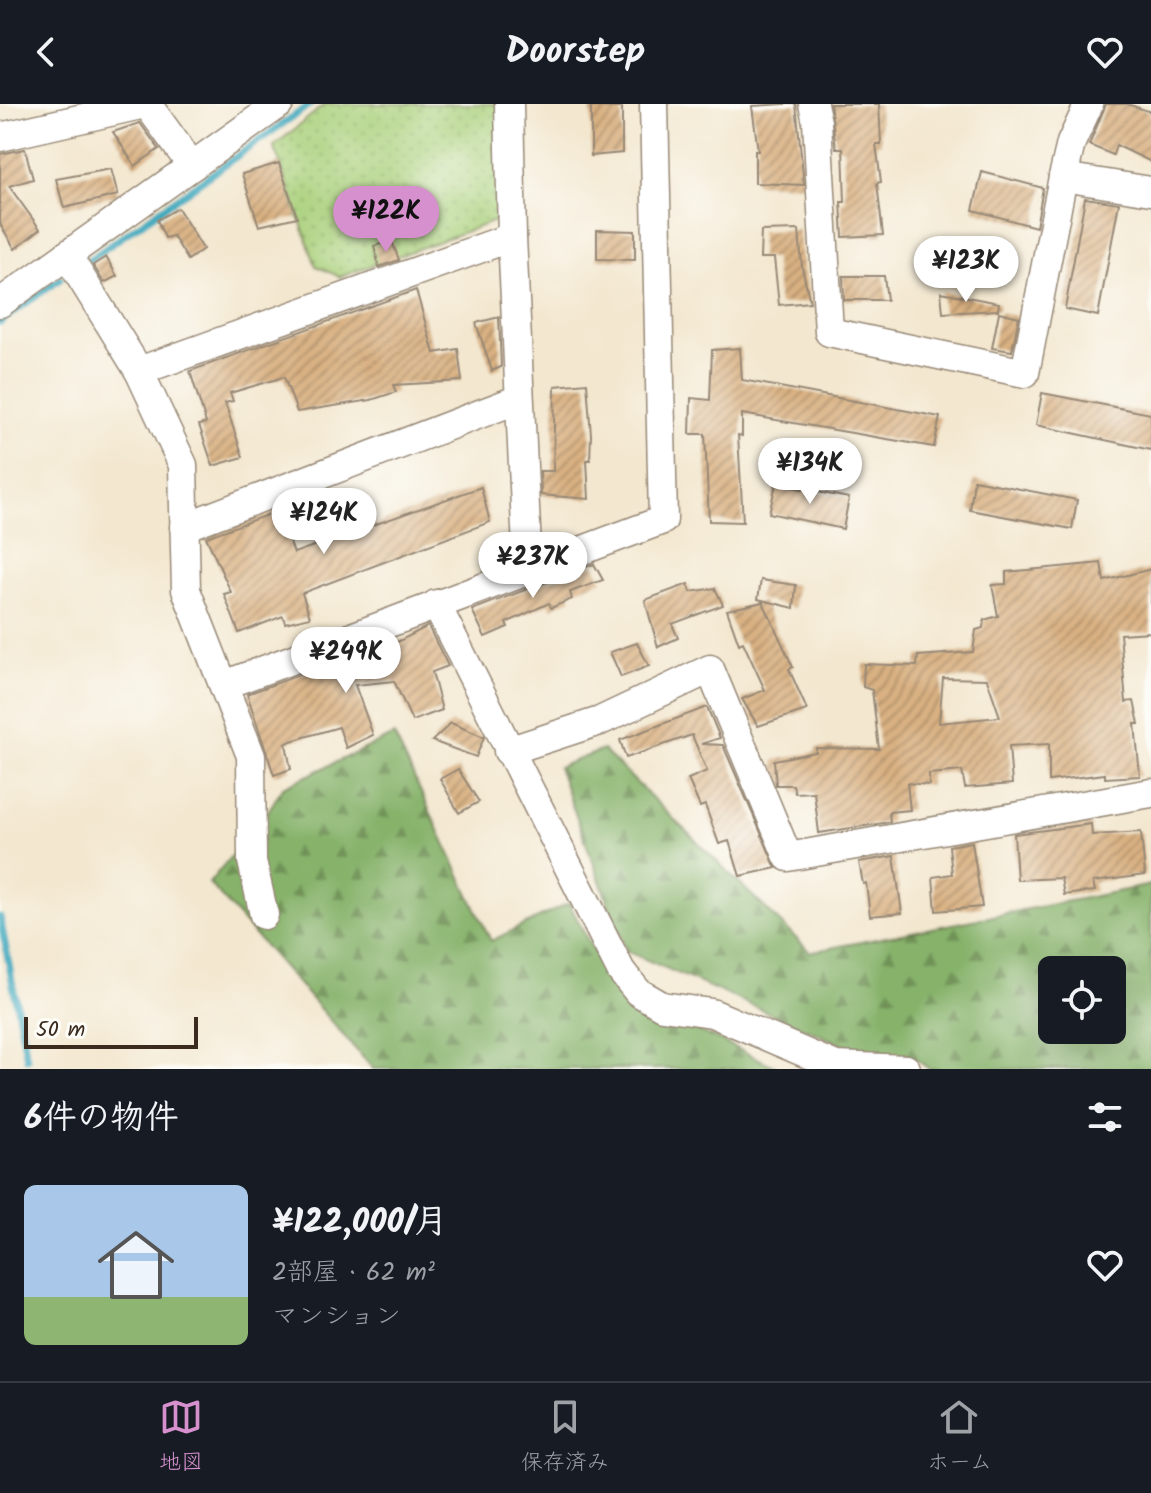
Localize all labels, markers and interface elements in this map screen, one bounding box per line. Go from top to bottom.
text: Doorstep [506,24,645,81]
icon: back [24,30,68,74]
icon: heart [1083,30,1127,74]
pin: ¥122K [330,186,442,254]
text: ¥122K [351,191,421,233]
pin: ¥123K [910,236,1022,304]
text: ¥123K [932,241,1000,283]
pin: ¥134K [754,438,866,506]
text: ¥134K [776,443,844,485]
pin: ¥124K [268,488,380,556]
text: ¥124K [290,493,358,535]
pin: ¥237K [477,532,589,600]
text: ¥237K [496,537,570,579]
pin: ¥249K [290,627,402,695]
text: ¥249K [309,632,383,674]
map controls [1038,956,1126,1044]
button: locate [1038,956,1126,1044]
scale bar [24,1013,198,1049]
text: 50 m [36,1013,85,1048]
text: 6件の物件 [24,1092,178,1146]
icon: filters [1083,1095,1127,1139]
text: ¥122,000/月 [272,1196,448,1250]
icon: home [88,1217,184,1313]
icon: heart [1083,1243,1127,1287]
text: 2部屋 · 62 m² [272,1252,435,1294]
text: マンション [272,1296,401,1338]
tab: 地図 [159,1395,203,1481]
tab: 保存済み [521,1395,609,1481]
tab: ホーム [927,1395,992,1481]

